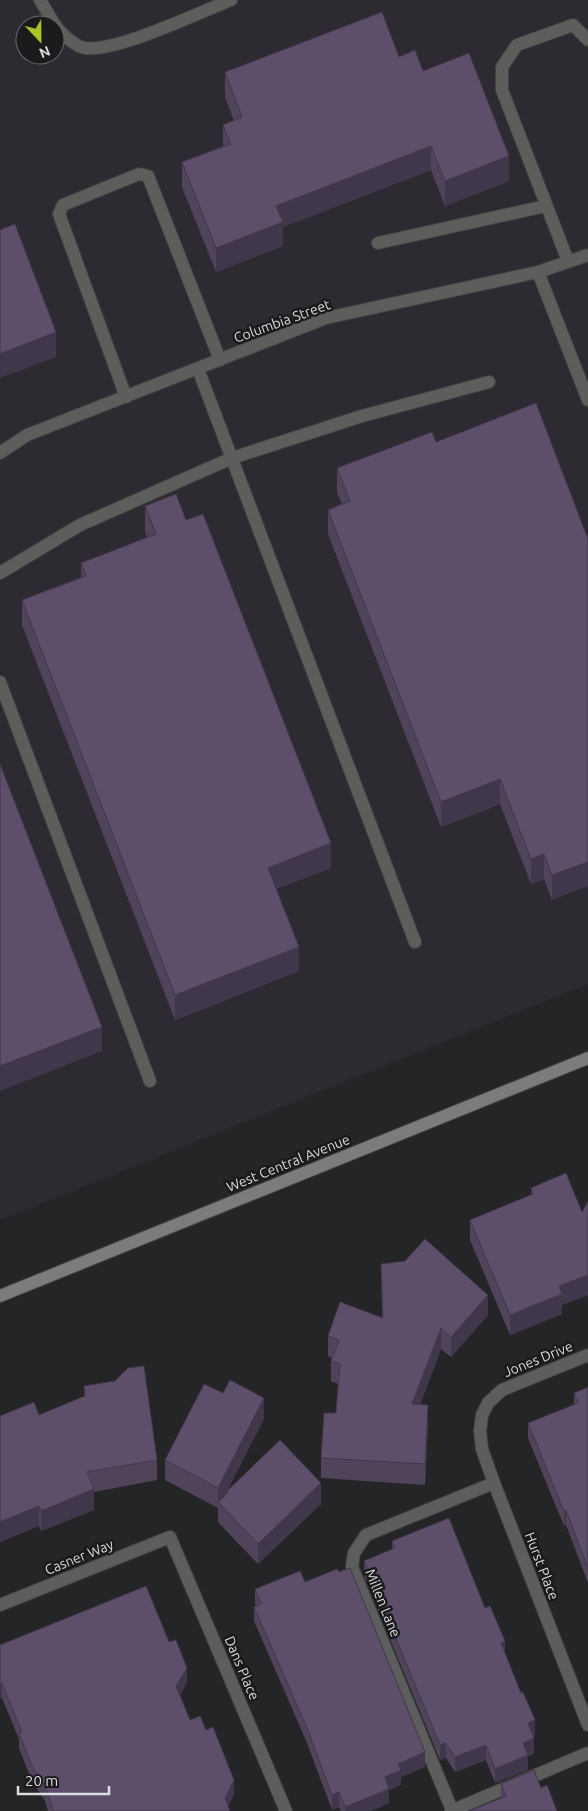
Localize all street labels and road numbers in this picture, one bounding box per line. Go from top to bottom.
street label: Columbia Street [232,296,333,346]
street label: West Central Avenue [224,1131,352,1195]
street label: Jones Drive [501,1338,575,1380]
street label: Hurst Place [522,1530,562,1602]
street label: Casner Way [42,1536,116,1578]
street label: Millen Lane [362,1567,404,1639]
street label: Dans Place [221,1634,263,1702]

